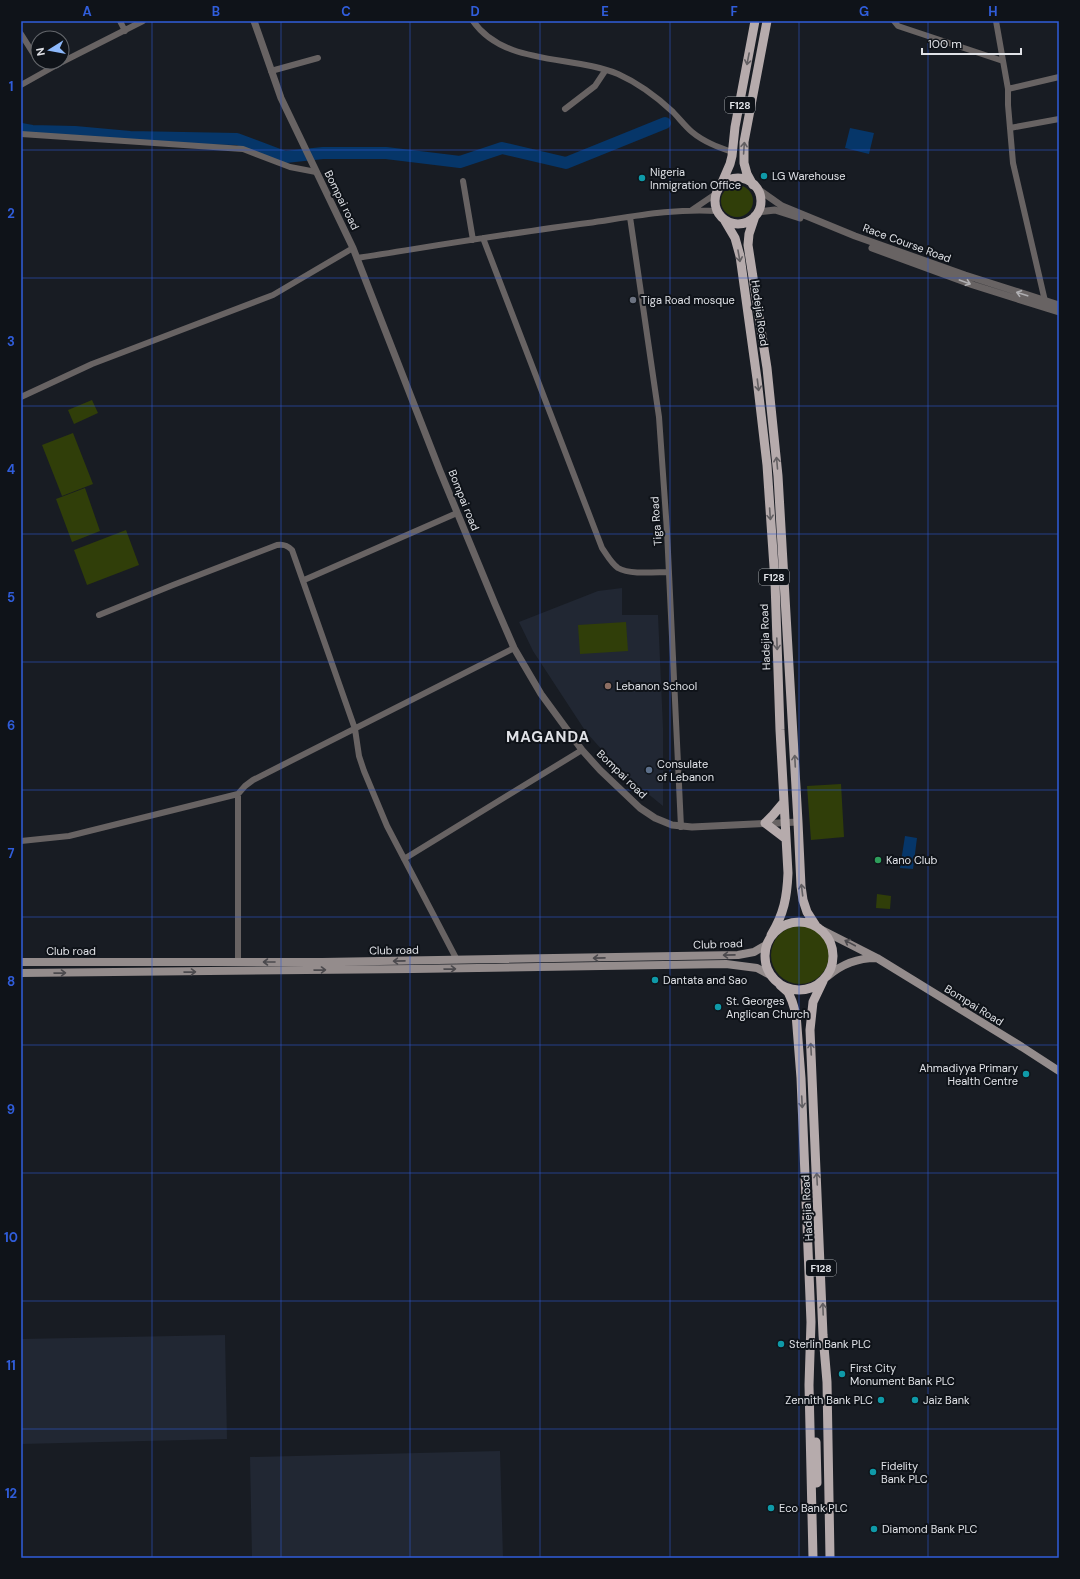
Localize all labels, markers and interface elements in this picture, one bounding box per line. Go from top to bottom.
text: A [82,3,92,20]
text: B [212,3,220,20]
text: C [341,3,351,20]
text: D [470,3,480,20]
text: E [601,3,609,20]
text: F [730,3,738,20]
text: G [859,3,869,20]
text: H [988,3,998,20]
north arrow [30,30,70,70]
scale bar [922,30,1021,56]
text: 100 m [928,36,962,52]
text: N [33,47,48,57]
one-way arrow [744,52,752,65]
text: 1 [9,78,13,95]
road number: F128 [725,97,755,113]
one-way arrow [740,142,748,155]
place label: Nigeria Inmigration Office [650,165,741,192]
street label: Bompai road [322,168,363,232]
place label: LG Warehouse [772,169,845,183]
marker: LG Warehouse [759,171,769,181]
marker: Nigeria Inmigration Office [637,173,647,183]
text: 2 [7,205,15,222]
street label: Race Course Road [861,221,953,266]
one-way arrow [736,250,744,263]
street label: Hadejia Road [748,279,772,347]
one-way arrow [958,279,970,287]
one-way arrow [1015,290,1028,297]
place label: Tiga Road mosque [641,293,735,307]
marker: Tiga Road mosque [628,295,638,305]
text: 3 [7,333,15,350]
one-way arrow [754,378,762,391]
one-way arrow [773,457,780,470]
text: 4 [7,461,15,478]
street label: Bompai road [445,467,483,533]
street label: Tiga Road [647,496,665,546]
one-way arrow [767,507,774,520]
road number: F128 [759,569,789,585]
text: 5 [7,589,15,606]
street label: Hadejia Road [757,603,773,670]
one-way arrow [773,637,781,650]
place label: Lebanon School [616,679,697,693]
marker: Lebanon School [603,681,613,691]
text: 6 [7,717,15,734]
district label: MAGANDA [506,727,590,747]
street label: Bompai road [594,747,650,802]
one-way arrow [791,755,798,768]
place label: Consulate of Lebanon [657,757,714,784]
marker: Consulate of Lebanon [644,765,654,775]
text: 7 [8,845,15,862]
place label: Kano Club [886,853,938,867]
marker: Kano Club [873,855,883,865]
one-way arrow [798,884,806,897]
street label: Club road [693,936,743,952]
one-way arrow [844,939,856,947]
street label: Club road [369,943,419,957]
street label: Club road [46,944,96,958]
one-way arrow [723,951,736,959]
one-way arrow [593,954,606,961]
one-way arrow [393,957,406,965]
one-way arrow [263,958,276,966]
one-way arrow [443,965,456,973]
one-way arrow [313,966,326,974]
one-way arrow [183,968,196,976]
one-way arrow [53,969,66,977]
text: 8 [7,973,15,990]
place label: Dantata and Sao [663,973,747,987]
marker: Dantata and Sao [650,975,660,985]
street label: Bompai Road [942,981,1006,1029]
place label: St. Georges Anglican Church [726,994,809,1021]
marker: St. Georges Anglican Church [713,1002,723,1012]
one-way arrow [808,1043,815,1056]
place label: Ahmadiyya Primary Health Centre [919,1061,1018,1088]
marker: Ahmadiyya Primary Health Centre [1021,1069,1031,1079]
one-way arrow [799,1095,806,1108]
text: 9 [7,1101,15,1118]
one-way arrow [814,1173,821,1186]
street label: Hadejia Road [798,1174,816,1242]
text: 10 [4,1229,18,1246]
road number: F128 [806,1260,836,1276]
one-way arrow [819,1303,827,1316]
place label: Sterlin Bank PLC [789,1337,871,1351]
marker: Sterlin Bank PLC [776,1339,786,1349]
text: 11 [6,1357,16,1374]
place label: First City Monument Bank PLC [850,1361,955,1388]
marker: First City Monument Bank PLC [837,1369,847,1379]
place label: Zennith Bank PLC [785,1393,873,1407]
place label: Jaiz Bank [923,1393,970,1407]
marker: Zennith Bank PLC [876,1395,886,1405]
marker: Jaiz Bank [910,1395,920,1405]
place label: Fidelity Bank PLC [881,1459,928,1486]
marker: Fidelity Bank PLC [868,1467,878,1477]
text: 12 [5,1485,17,1502]
place label: Eco Bank PLC [779,1501,848,1515]
marker: Eco Bank PLC [766,1503,776,1513]
place label: Diamond Bank PLC [882,1522,978,1536]
marker: Diamond Bank PLC [869,1524,879,1534]

